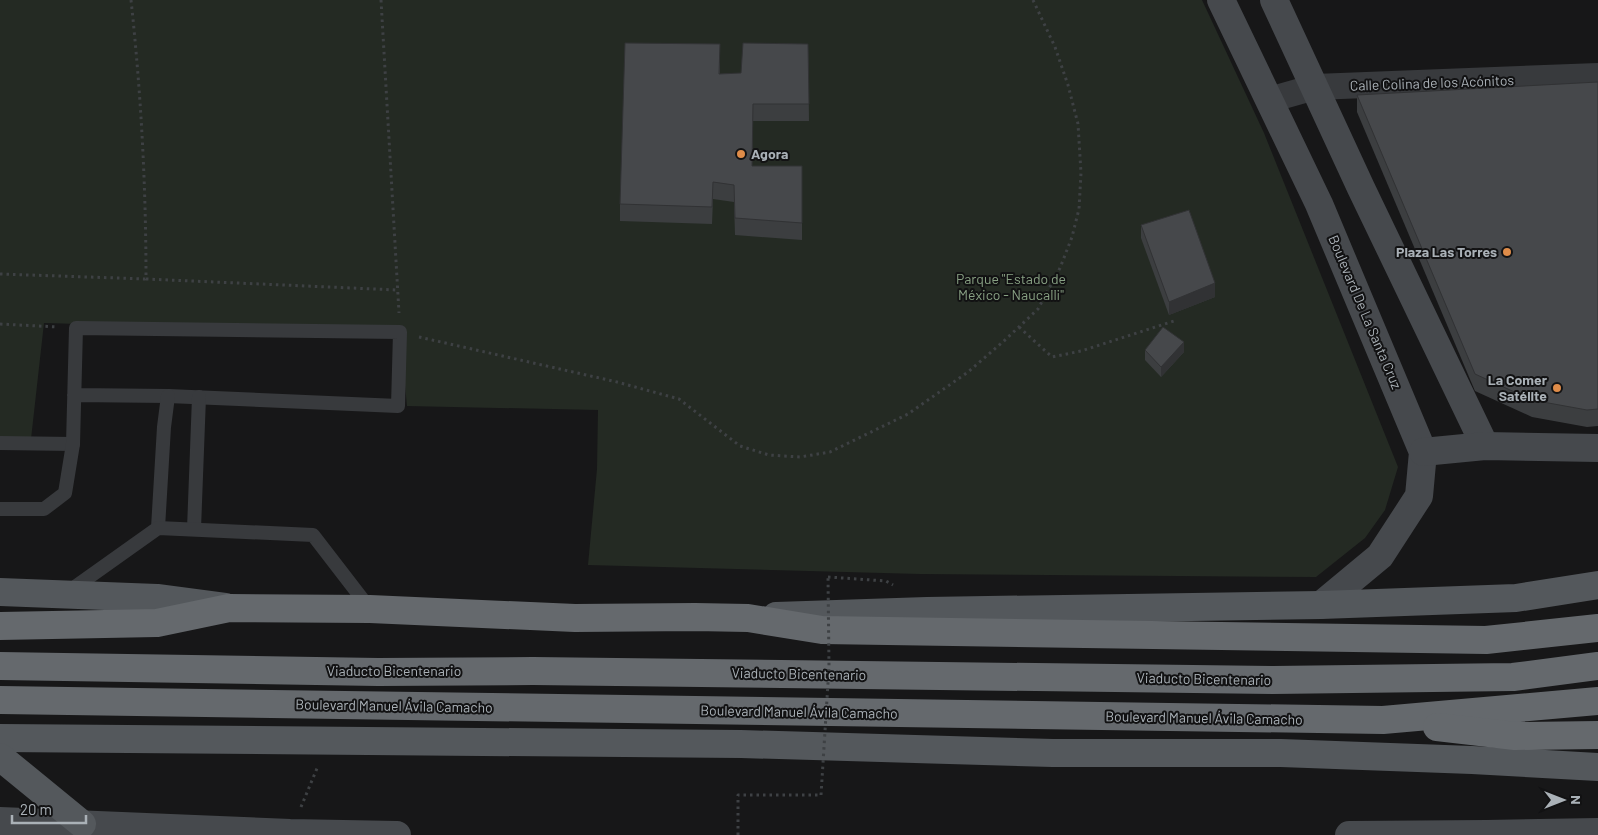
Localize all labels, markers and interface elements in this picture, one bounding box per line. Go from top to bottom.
street label: Calle Colina de los Acónitos [1350,71,1515,94]
place label: Agora [751,145,788,162]
marker: Agora [735,148,747,160]
street label: Boulevard De La Santa Cruz [1325,232,1406,391]
place label: Plaza Las Torres [1396,243,1497,260]
marker: Plaza Las Torres [1501,246,1513,258]
park label: Parque "Estado de México - Naucalli" [956,270,1066,303]
place label: La Comer Satélite [1488,371,1548,404]
marker: La Comer Satélite [1551,382,1563,394]
street label: Viaducto Bicentenario [327,662,461,679]
street label: Viaducto Bicentenario [732,664,866,683]
street label: Viaducto Bicentenario [1137,669,1271,688]
street label: Boulevard Manuel Ávila Camacho [295,695,493,716]
street label: Boulevard Manuel Ávila Camacho [700,701,898,722]
street label: Boulevard Manuel Ávila Camacho [1105,707,1303,728]
north arrow [1538,775,1588,825]
scale bar [12,792,86,824]
text: N [1568,795,1585,805]
text: 20 m [20,800,52,818]

